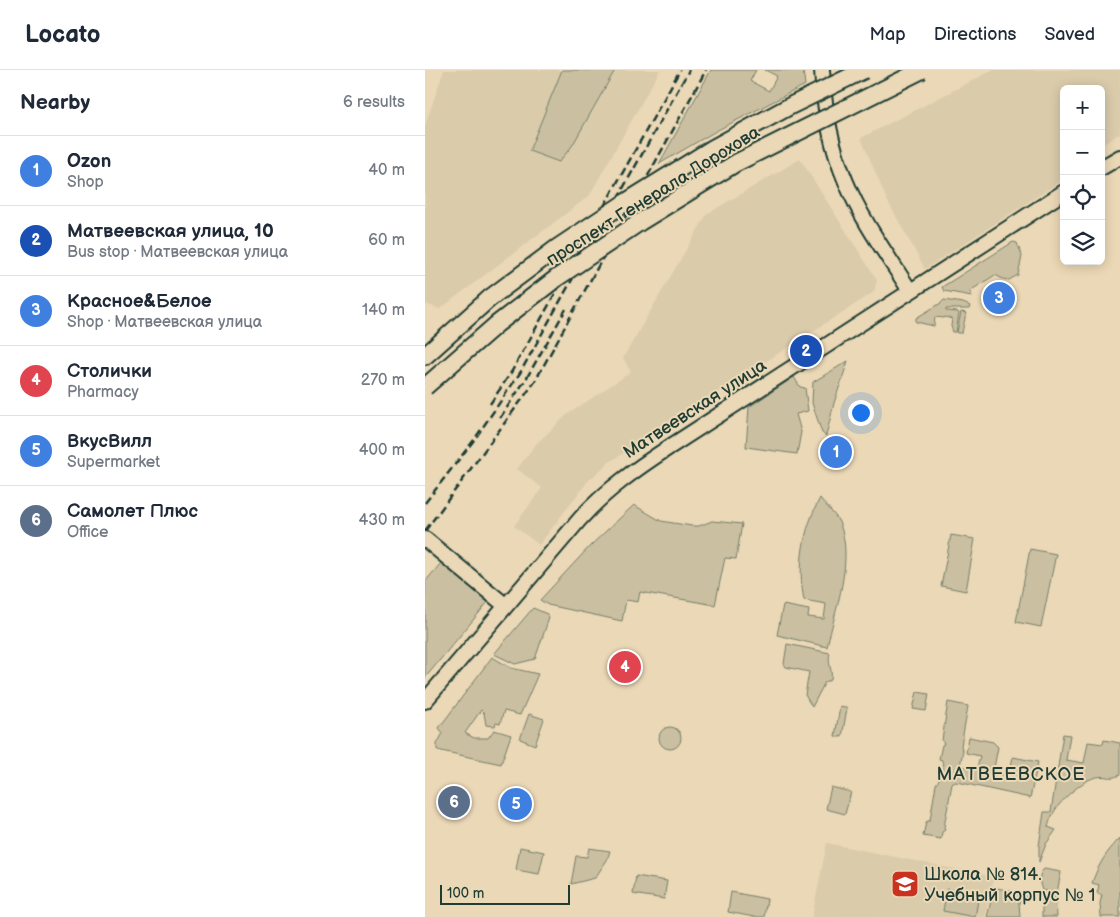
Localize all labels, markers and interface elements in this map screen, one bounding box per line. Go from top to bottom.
text: Locato [25,20,100,49]
text: Map [870,24,906,45]
text: Directions [934,24,1016,45]
text: Saved [1044,24,1095,45]
map controls [1060,85,1105,265]
button: + [1060,85,1105,130]
text: Nearby [20,90,90,115]
text: 6 results [343,93,405,112]
street label: проспект Генерала Дорохова [542,121,764,271]
button: − [1060,130,1105,175]
text: Ozon [67,150,111,173]
text: 1 [33,161,39,180]
text: 40 m [368,161,405,180]
text: Shop [67,173,104,192]
button: locate [1060,175,1105,220]
text: Матвеевская улица, 10 [67,220,274,243]
button: layers [1060,220,1105,265]
text: 2 [31,231,41,250]
text: 60 m [368,231,405,250]
text: Bus stop · Матвеевская улица [67,243,288,262]
pin: 3 [983,279,1015,317]
text: Красное&Белое [67,290,212,313]
text: 3 [31,301,41,320]
text: 140 m [362,301,405,320]
text: Shop · Матвеевская улица [67,313,262,332]
pin: 2 [790,332,822,370]
street label: Матвеевская улица [620,355,771,463]
text: Столички [67,360,152,383]
text: 4 [31,371,41,390]
text: 270 m [361,371,405,390]
text: Pharmacy [67,383,139,402]
your location [848,400,874,426]
text: ВкусВилл [67,430,152,453]
pin: 1 [820,433,852,471]
text: 5 [31,441,41,460]
text: 400 m [359,441,405,460]
text: Supermarket [67,453,160,472]
text: Самолет Плюс [67,500,198,523]
text: 6 [31,511,41,530]
text: 430 m [358,511,405,530]
text: Office [67,523,109,542]
pin: 4 [609,648,641,686]
district label: МАТВЕЕВСКОЕ [936,763,1086,786]
pin: 6 [438,783,470,821]
pin: 5 [500,785,532,823]
place label: Школа № 814. Учебный корпус № 1 [924,864,1096,906]
school or university icon: Школа № 814. Учебный корпус № 1 [890,869,920,899]
scale bar [440,882,570,905]
text: 100 m [447,885,484,902]

